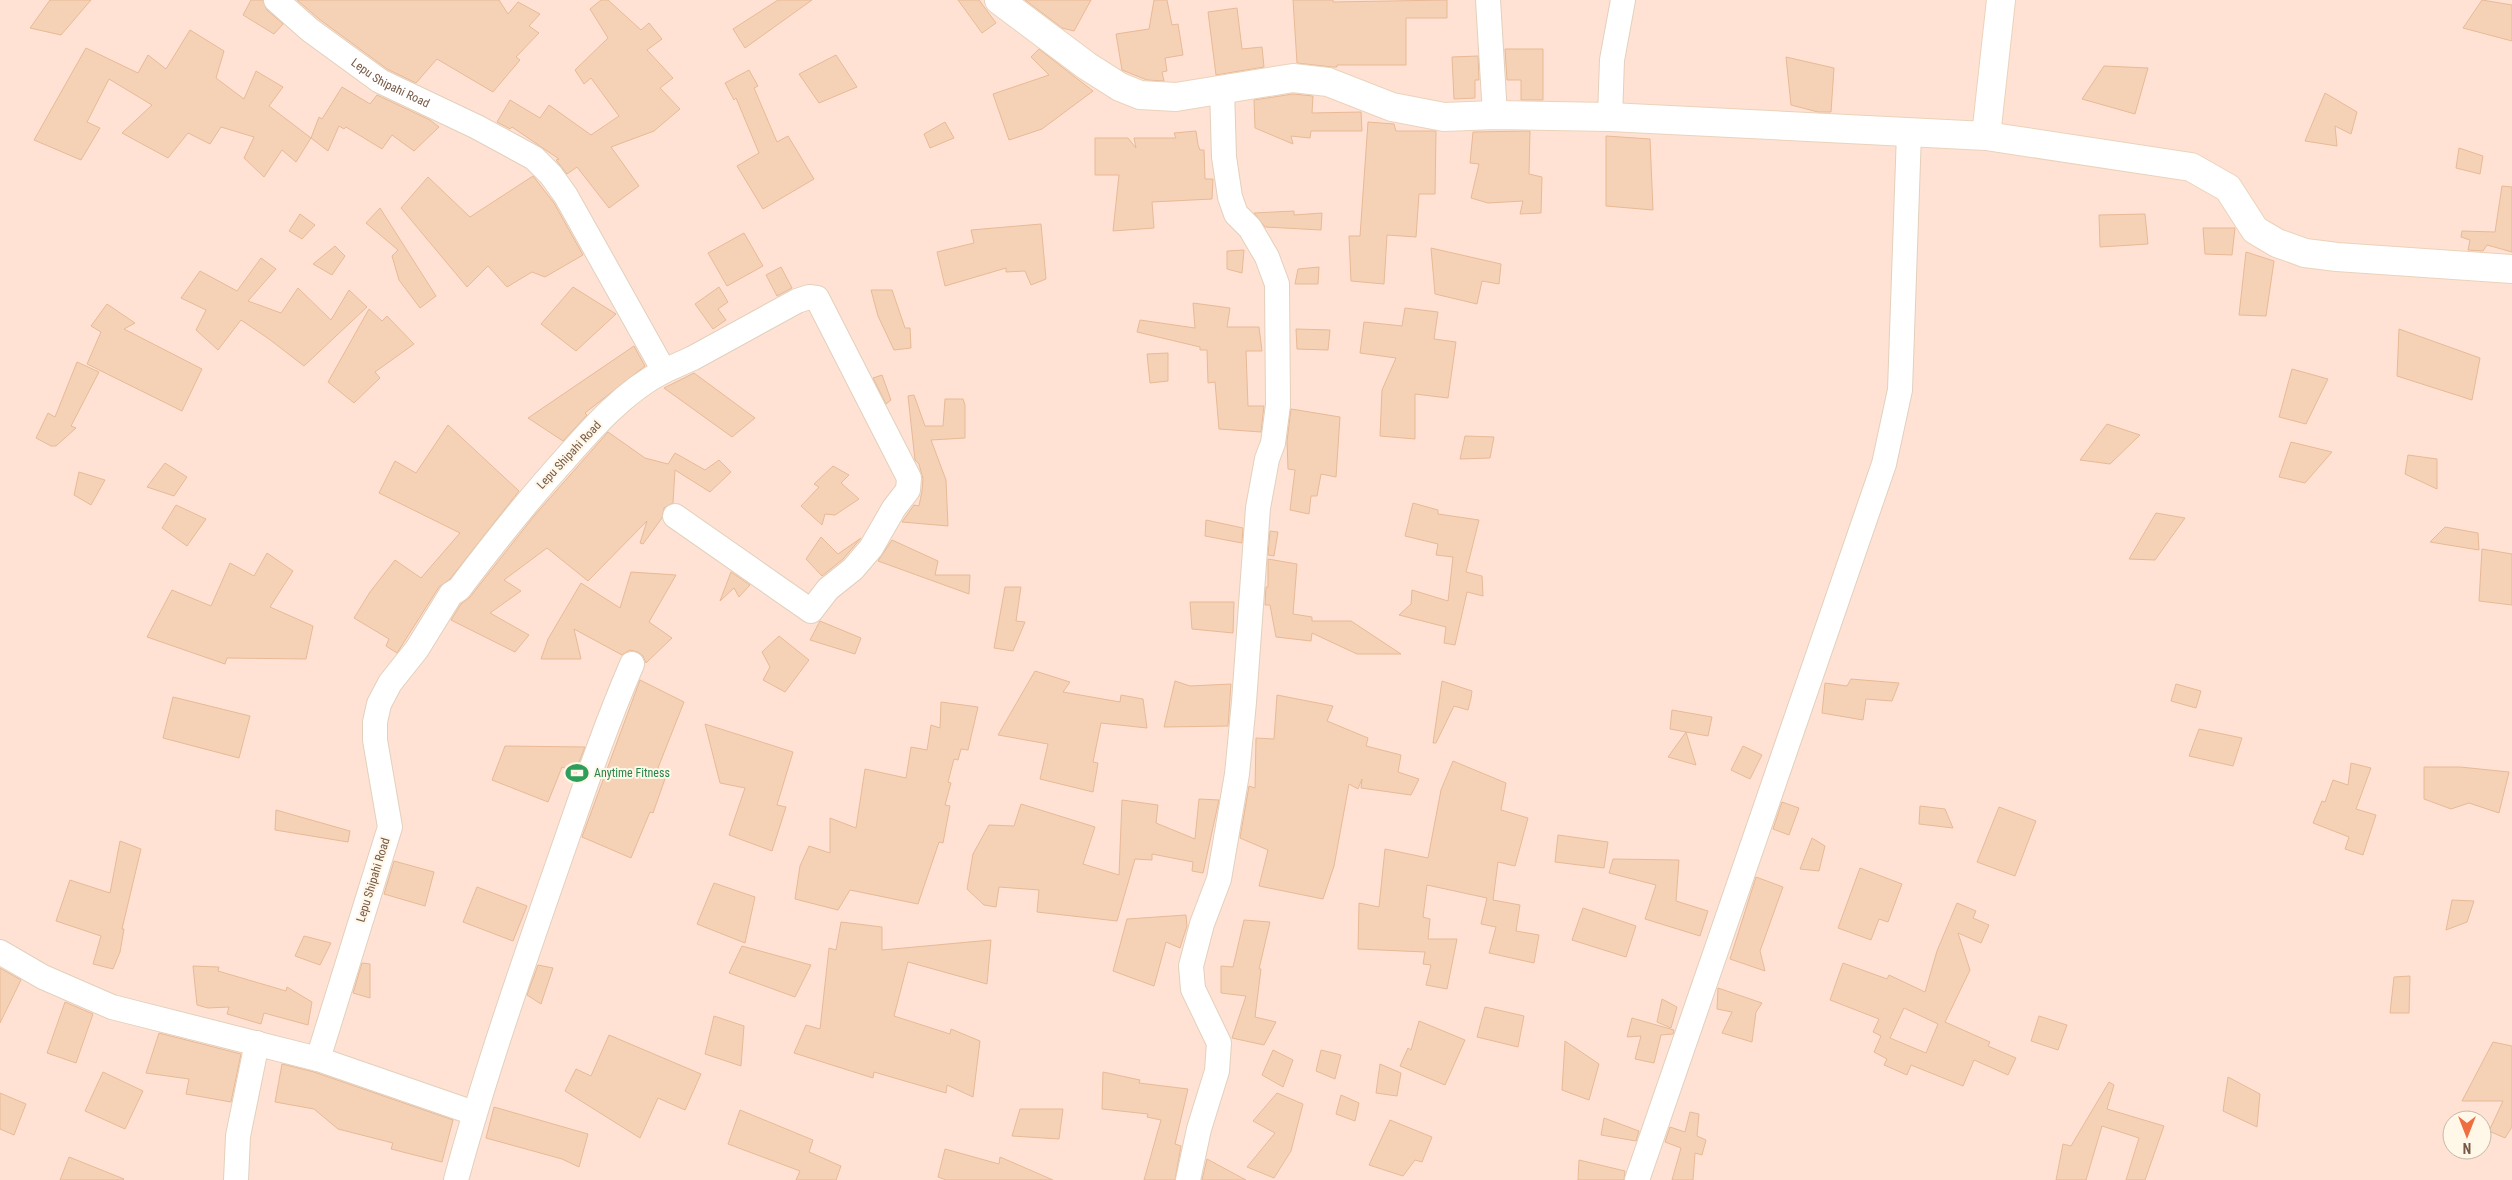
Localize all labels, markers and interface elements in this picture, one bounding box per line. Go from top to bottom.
street label: Lepu Shipahi Road [349,55,432,110]
street label: Lepu Shipahi Road [534,418,604,492]
sports icon: Anytime Fitness [564,760,590,786]
place label: Anytime Fitness [594,766,670,780]
street label: Lepu Shipahi Road [353,836,393,924]
north arrow [2442,1110,2492,1160]
text: N [2463,1140,2471,1156]

